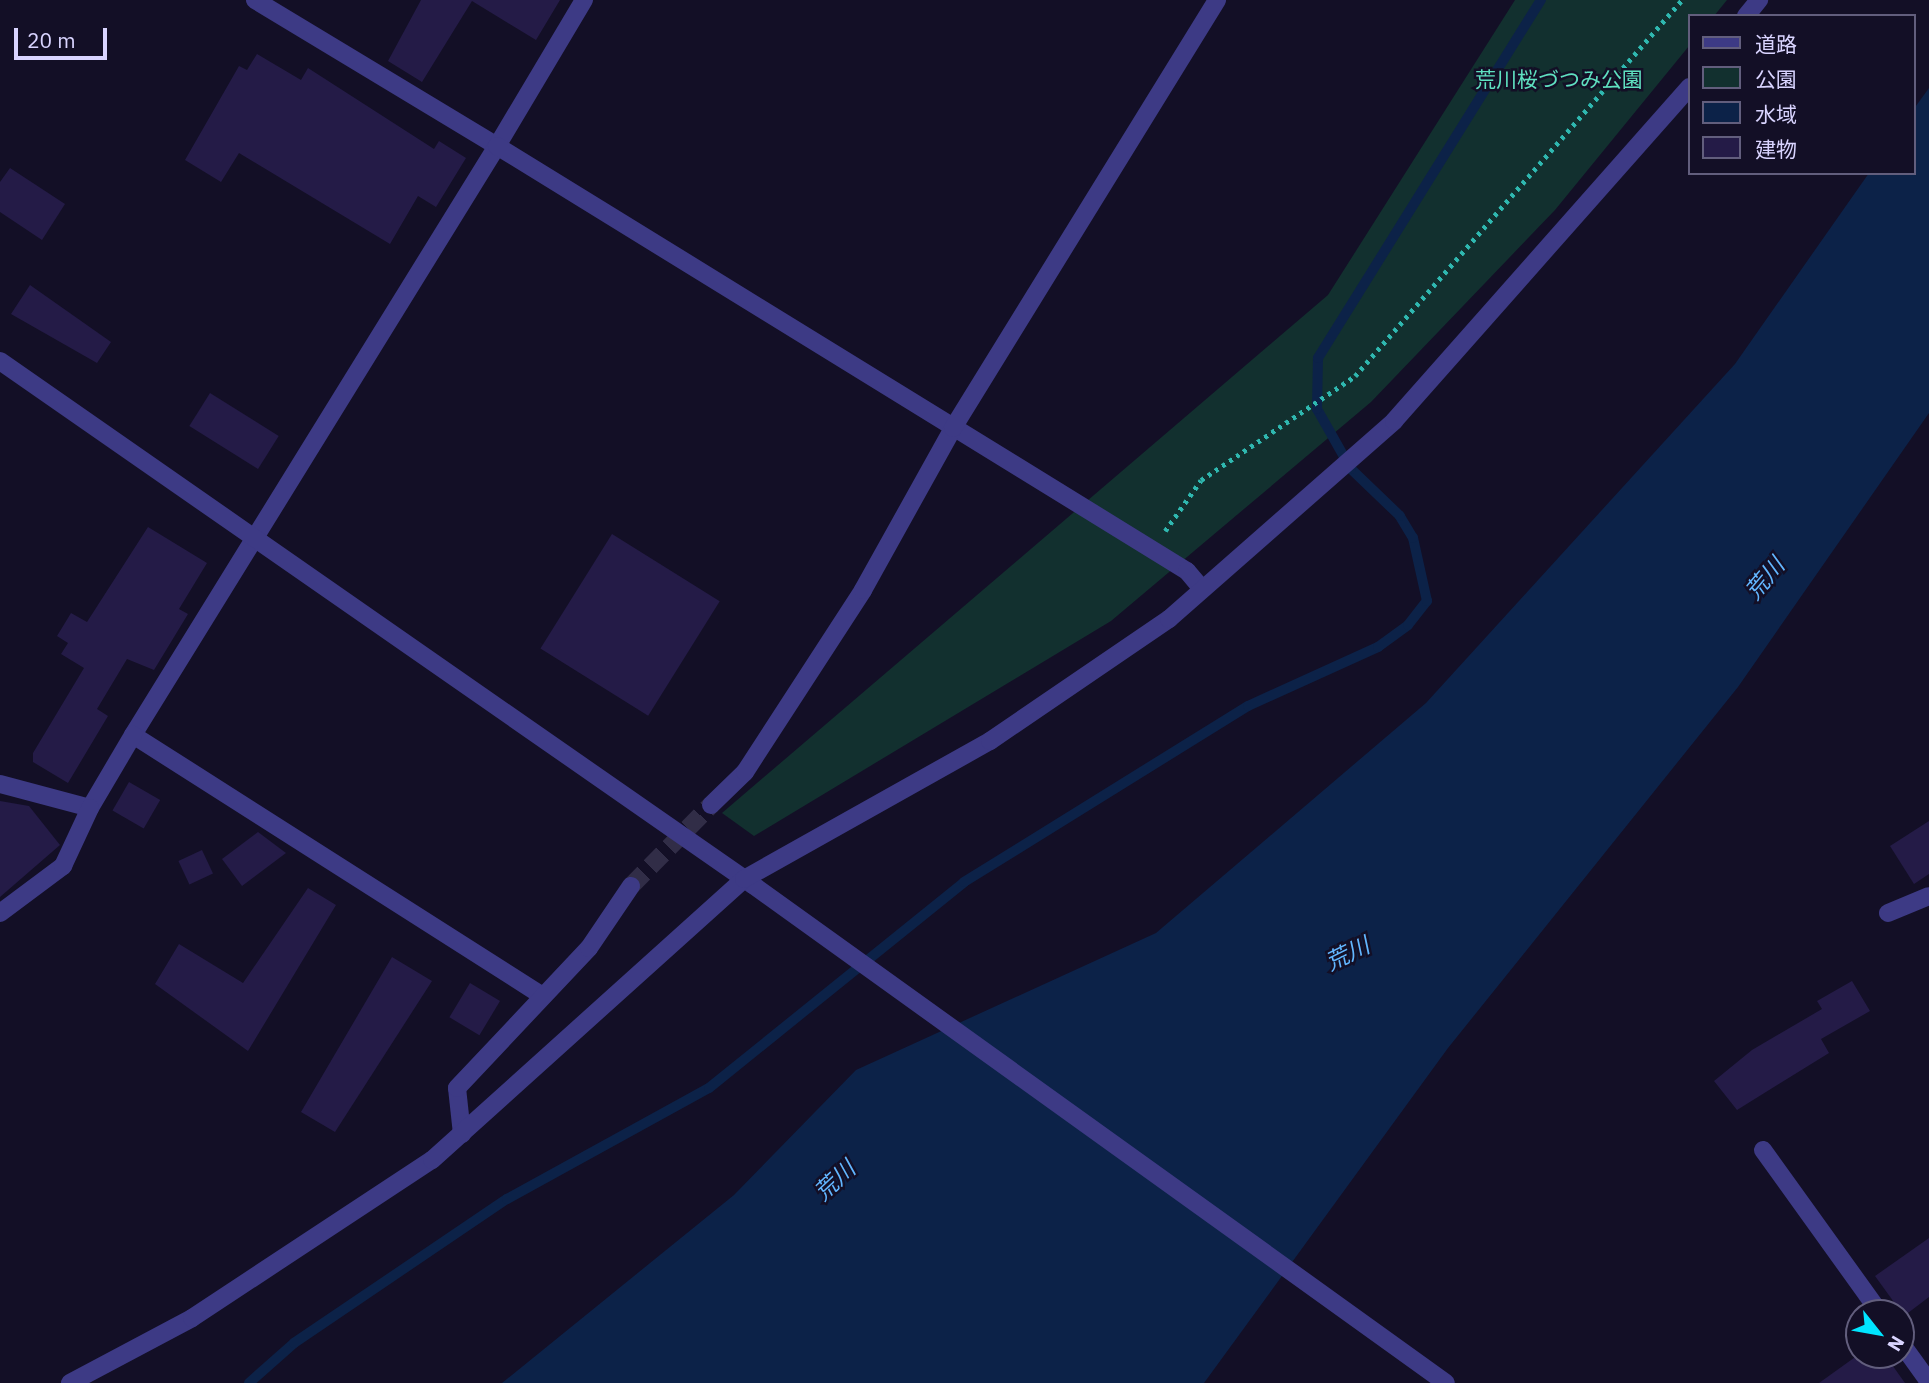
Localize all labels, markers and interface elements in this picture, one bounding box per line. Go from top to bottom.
scale bar [18,14,110,58]
legend [1688,14,1915,175]
text: 20 m [27,26,76,54]
text: 道路 [1755,30,1797,58]
text: 公園 [1755,65,1797,93]
park label: 荒川桜づつみ公園 [1475,66,1643,92]
text: 水域 [1755,100,1797,128]
text: 建物 [1755,135,1797,163]
water label: 荒川 [1739,552,1789,604]
water label: 荒川 [1320,931,1374,975]
water label: 荒川 [808,1154,860,1206]
north arrow [1845,1299,1915,1369]
text: N [1882,1332,1910,1356]

